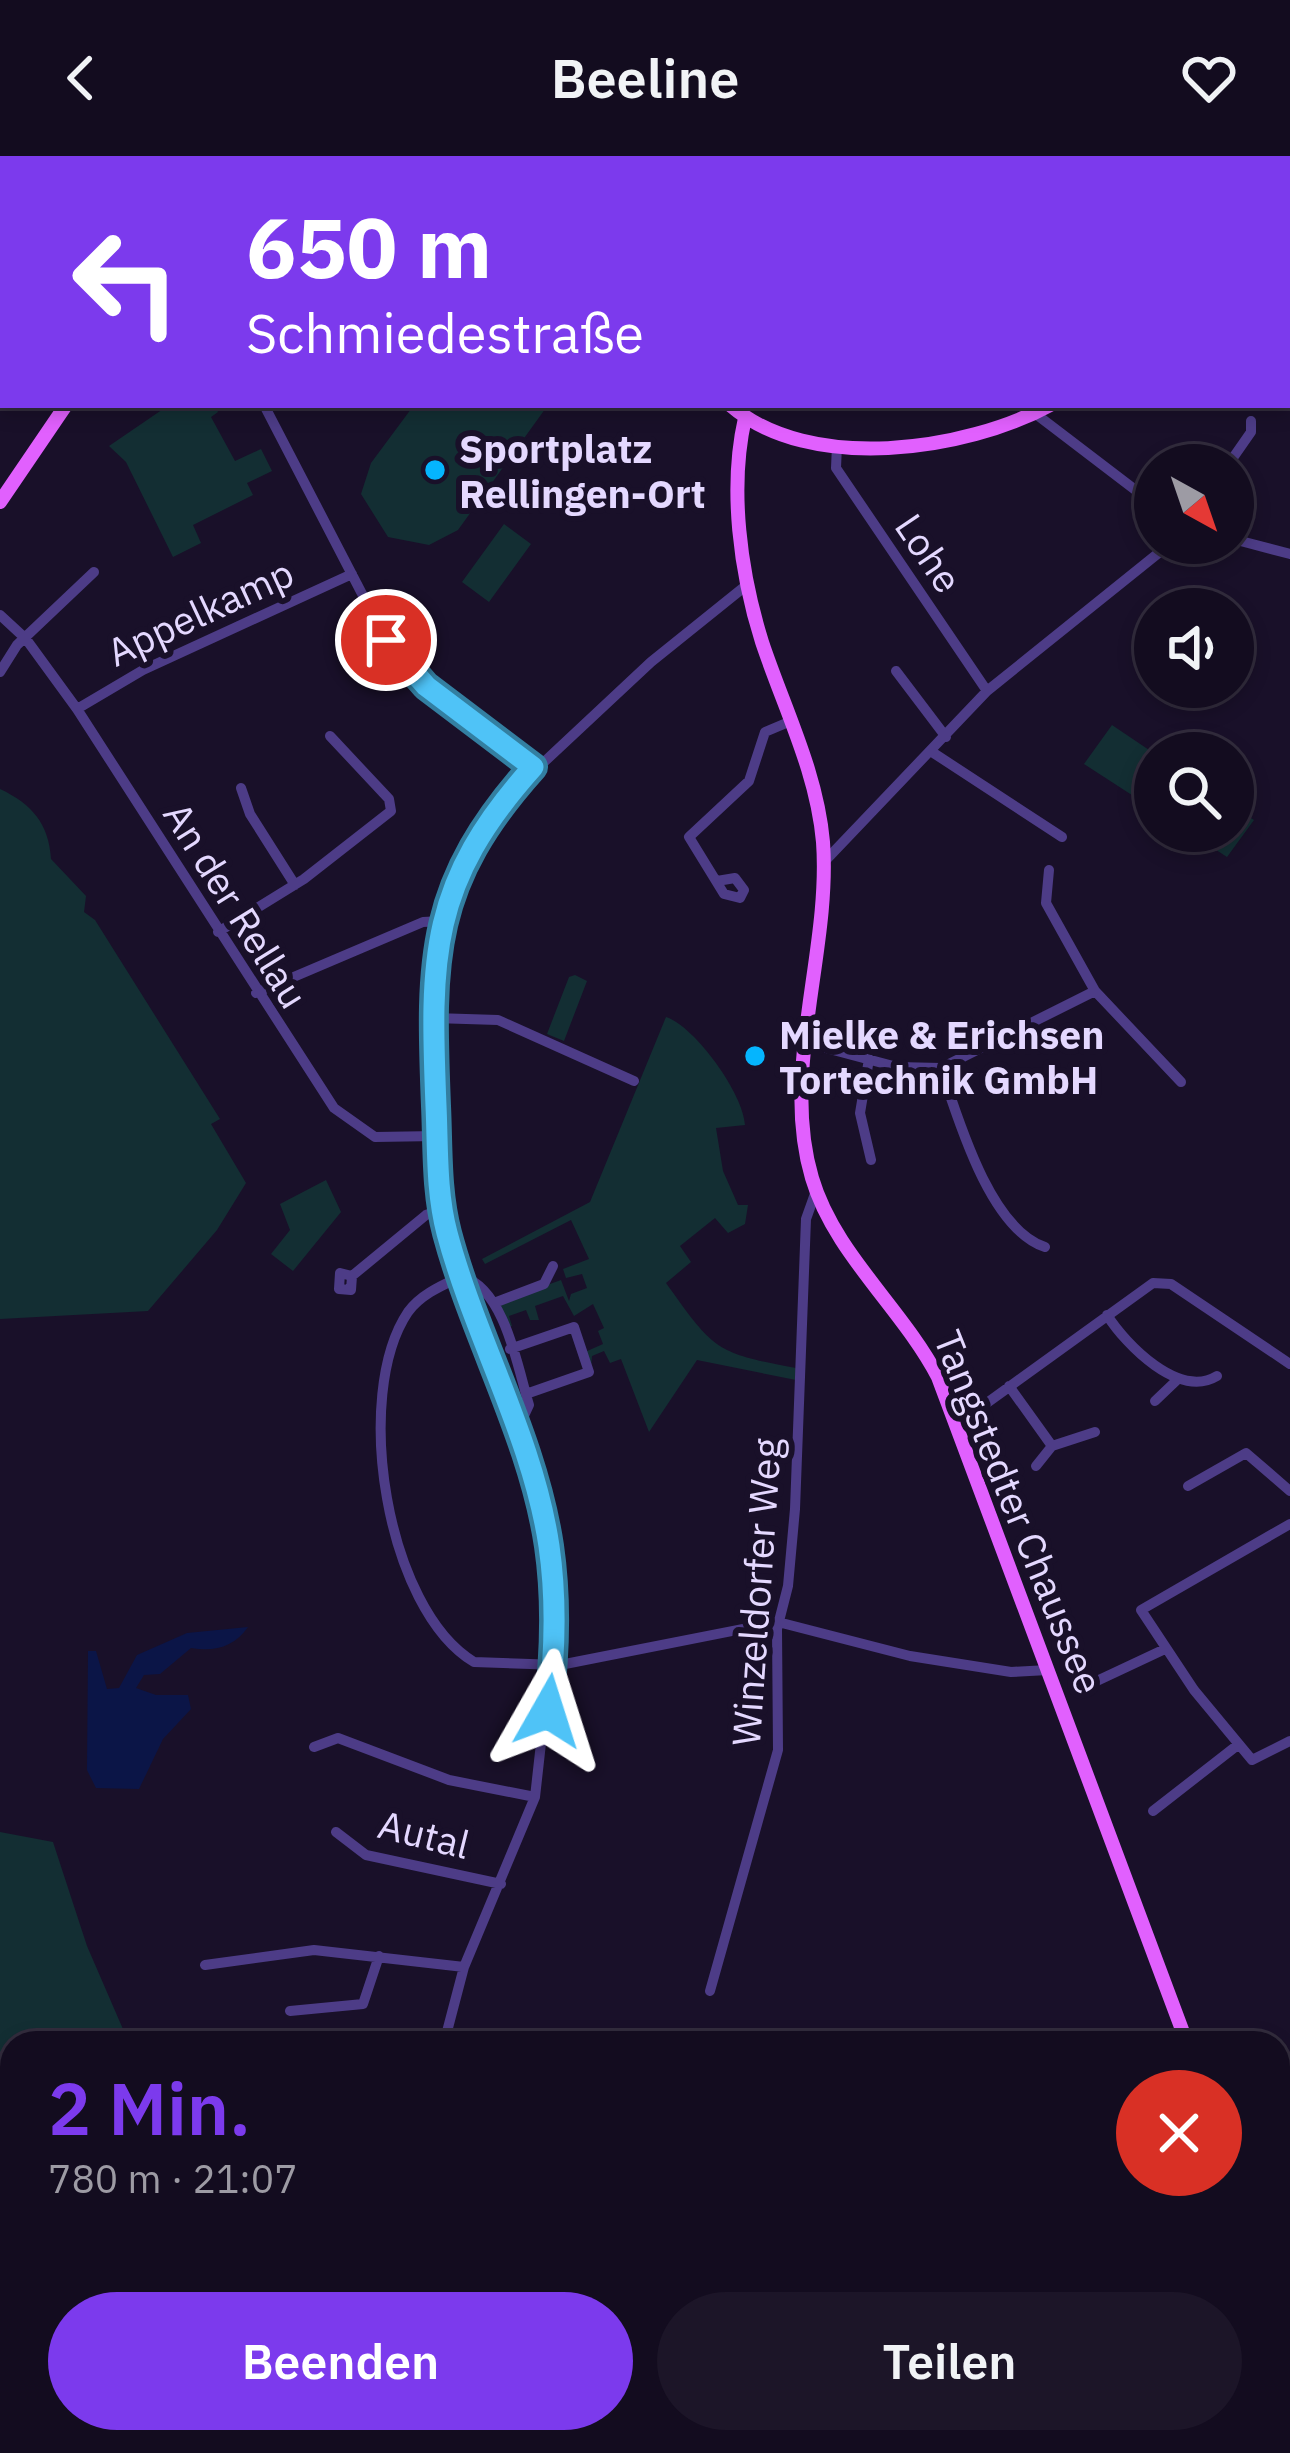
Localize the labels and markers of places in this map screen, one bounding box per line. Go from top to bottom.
place label: Sportplatz Rellingen-Ort [459,423,706,519]
marker: Sportplatz Rellingen-Ort [422,457,448,483]
pin [335,589,437,691]
place label: Mielke & Erichsen Tortechnik GmbH [779,1009,1105,1105]
marker: Mielke & Erichsen Tortechnik GmbH [742,1043,768,1069]

